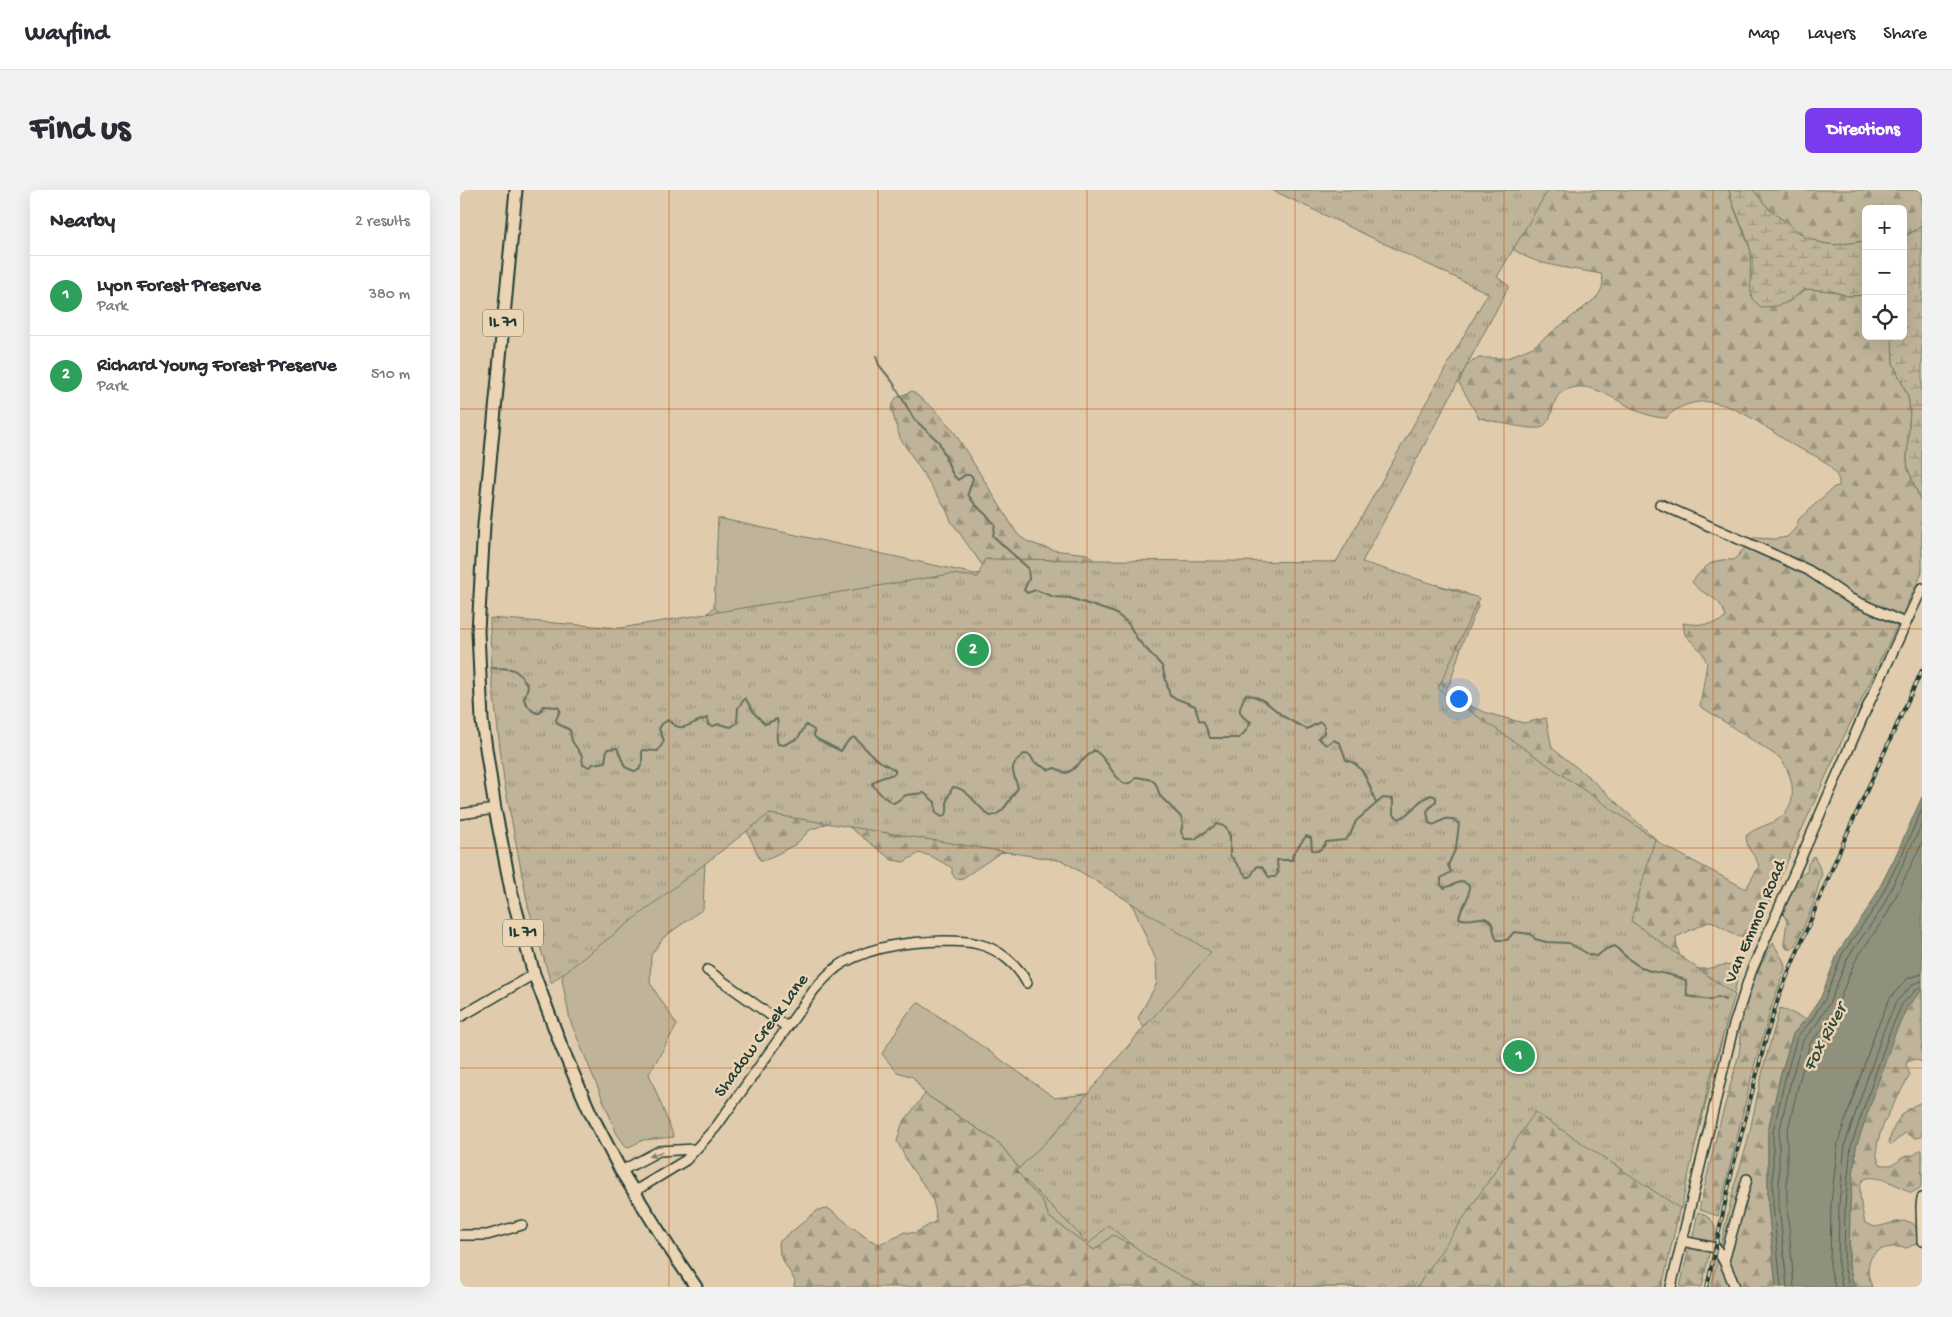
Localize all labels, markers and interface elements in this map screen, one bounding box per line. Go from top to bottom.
text: Wayfind [25,20,109,49]
text: Map [1748,24,1780,45]
text: Layers [1808,24,1855,45]
text: Share [1883,24,1927,45]
button: Directions [1805,108,1922,153]
text: Find us [30,110,130,151]
map controls [1862,205,1907,340]
button: + [1862,205,1907,250]
text: Nearby [50,210,115,235]
text: 2 results [355,213,410,232]
button: − [1862,250,1907,295]
text: Lyon Forest Preserve [97,275,261,298]
text: 1 [63,286,69,305]
text: 380 m [369,286,410,305]
button: locate [1862,295,1907,340]
text: Park [97,298,128,317]
road number: IL 71 [483,310,523,336]
text: Richard Young Forest Preserve [97,355,337,378]
text: 2 [62,366,70,385]
text: 510 m [371,366,410,385]
text: Park [97,378,128,397]
pin: 2 [957,631,989,669]
your location [1446,686,1472,712]
street label: Van Emmon Road [1720,856,1792,987]
road number: IL 71 [503,920,543,946]
street label: Shadow Creek Lane [710,970,814,1102]
water label: Fox River [1799,997,1855,1076]
pin: 1 [1503,1037,1535,1075]
one-way arrow [649,1151,664,1158]

